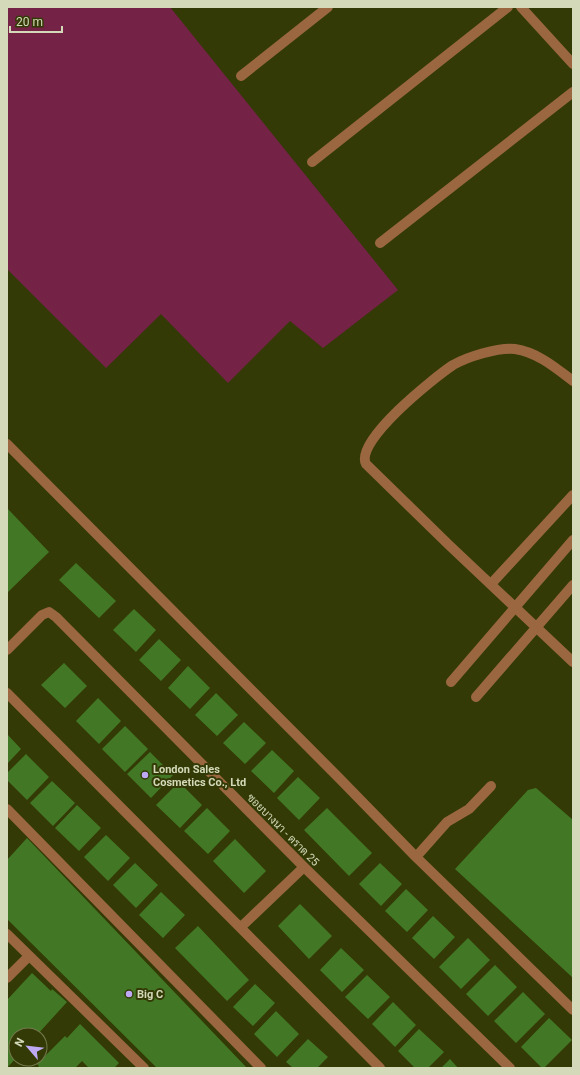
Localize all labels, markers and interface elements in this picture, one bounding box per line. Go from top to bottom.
scale bar [10,8,62,34]
text: 20 m [16,15,43,29]
place label: London Sales Cosmetics Co., Ltd [153,763,246,789]
marker: London Sales Cosmetics Co., Ltd [140,770,150,780]
street label: ซอยบางนา - ตราด 25 [244,791,322,869]
place label: Big C [137,988,163,1001]
marker: Big C [124,989,134,999]
north arrow [8,1027,48,1067]
text: N [12,1036,27,1049]

